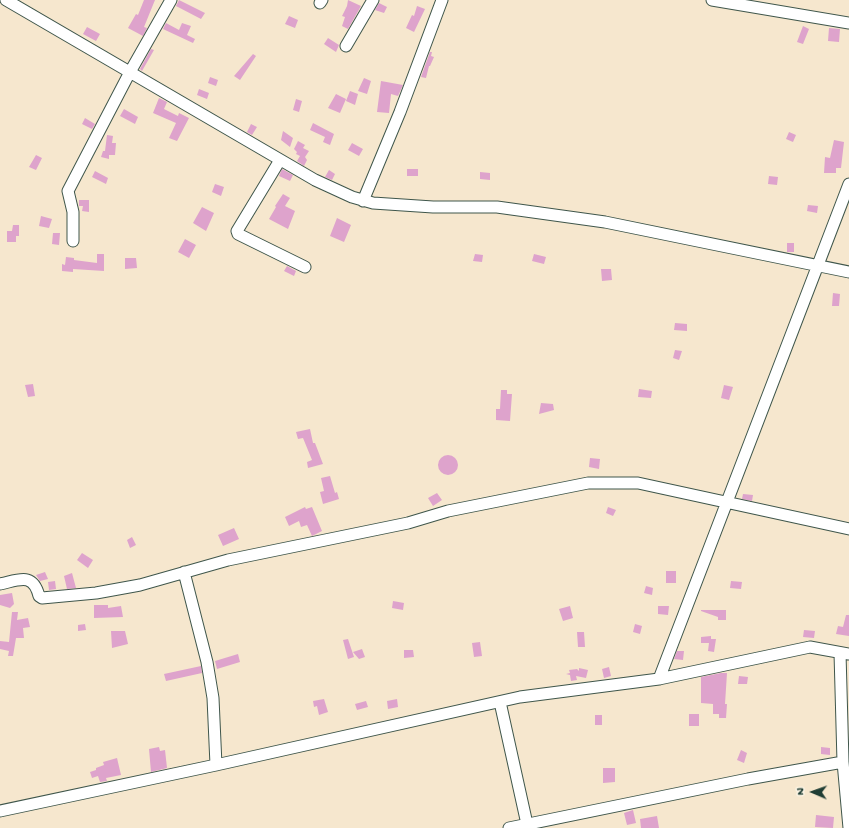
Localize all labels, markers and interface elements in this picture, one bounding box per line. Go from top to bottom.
north arrow [793,772,833,812]
text: N [795,788,807,795]

